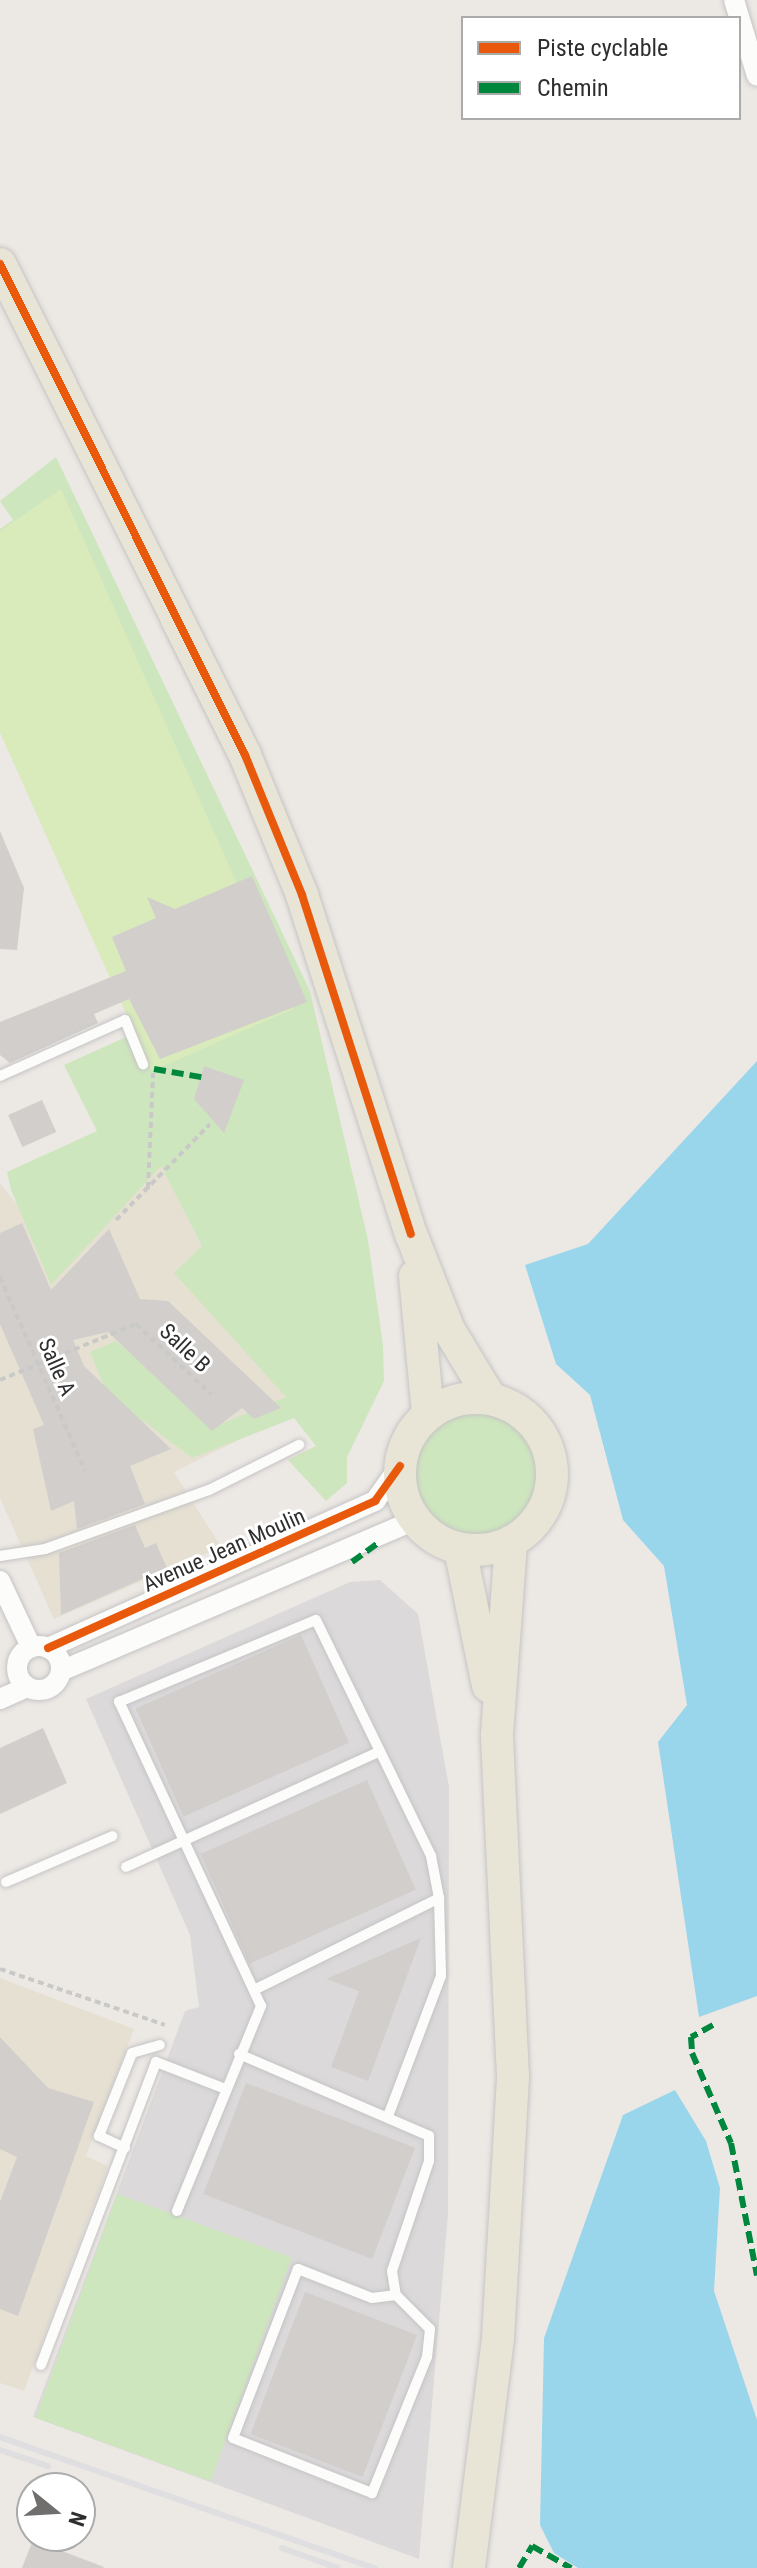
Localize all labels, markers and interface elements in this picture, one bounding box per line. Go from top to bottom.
legend [461,16,741,120]
text: Piste cyclable [537,34,668,62]
text: Chemin [537,74,609,102]
street label: Salle B [154,1318,216,1378]
street label: Salle A [33,1334,81,1400]
street label: Avenue Jean Moulin [139,1502,309,1598]
north arrow [16,2472,96,2552]
text: N [63,2509,91,2529]

